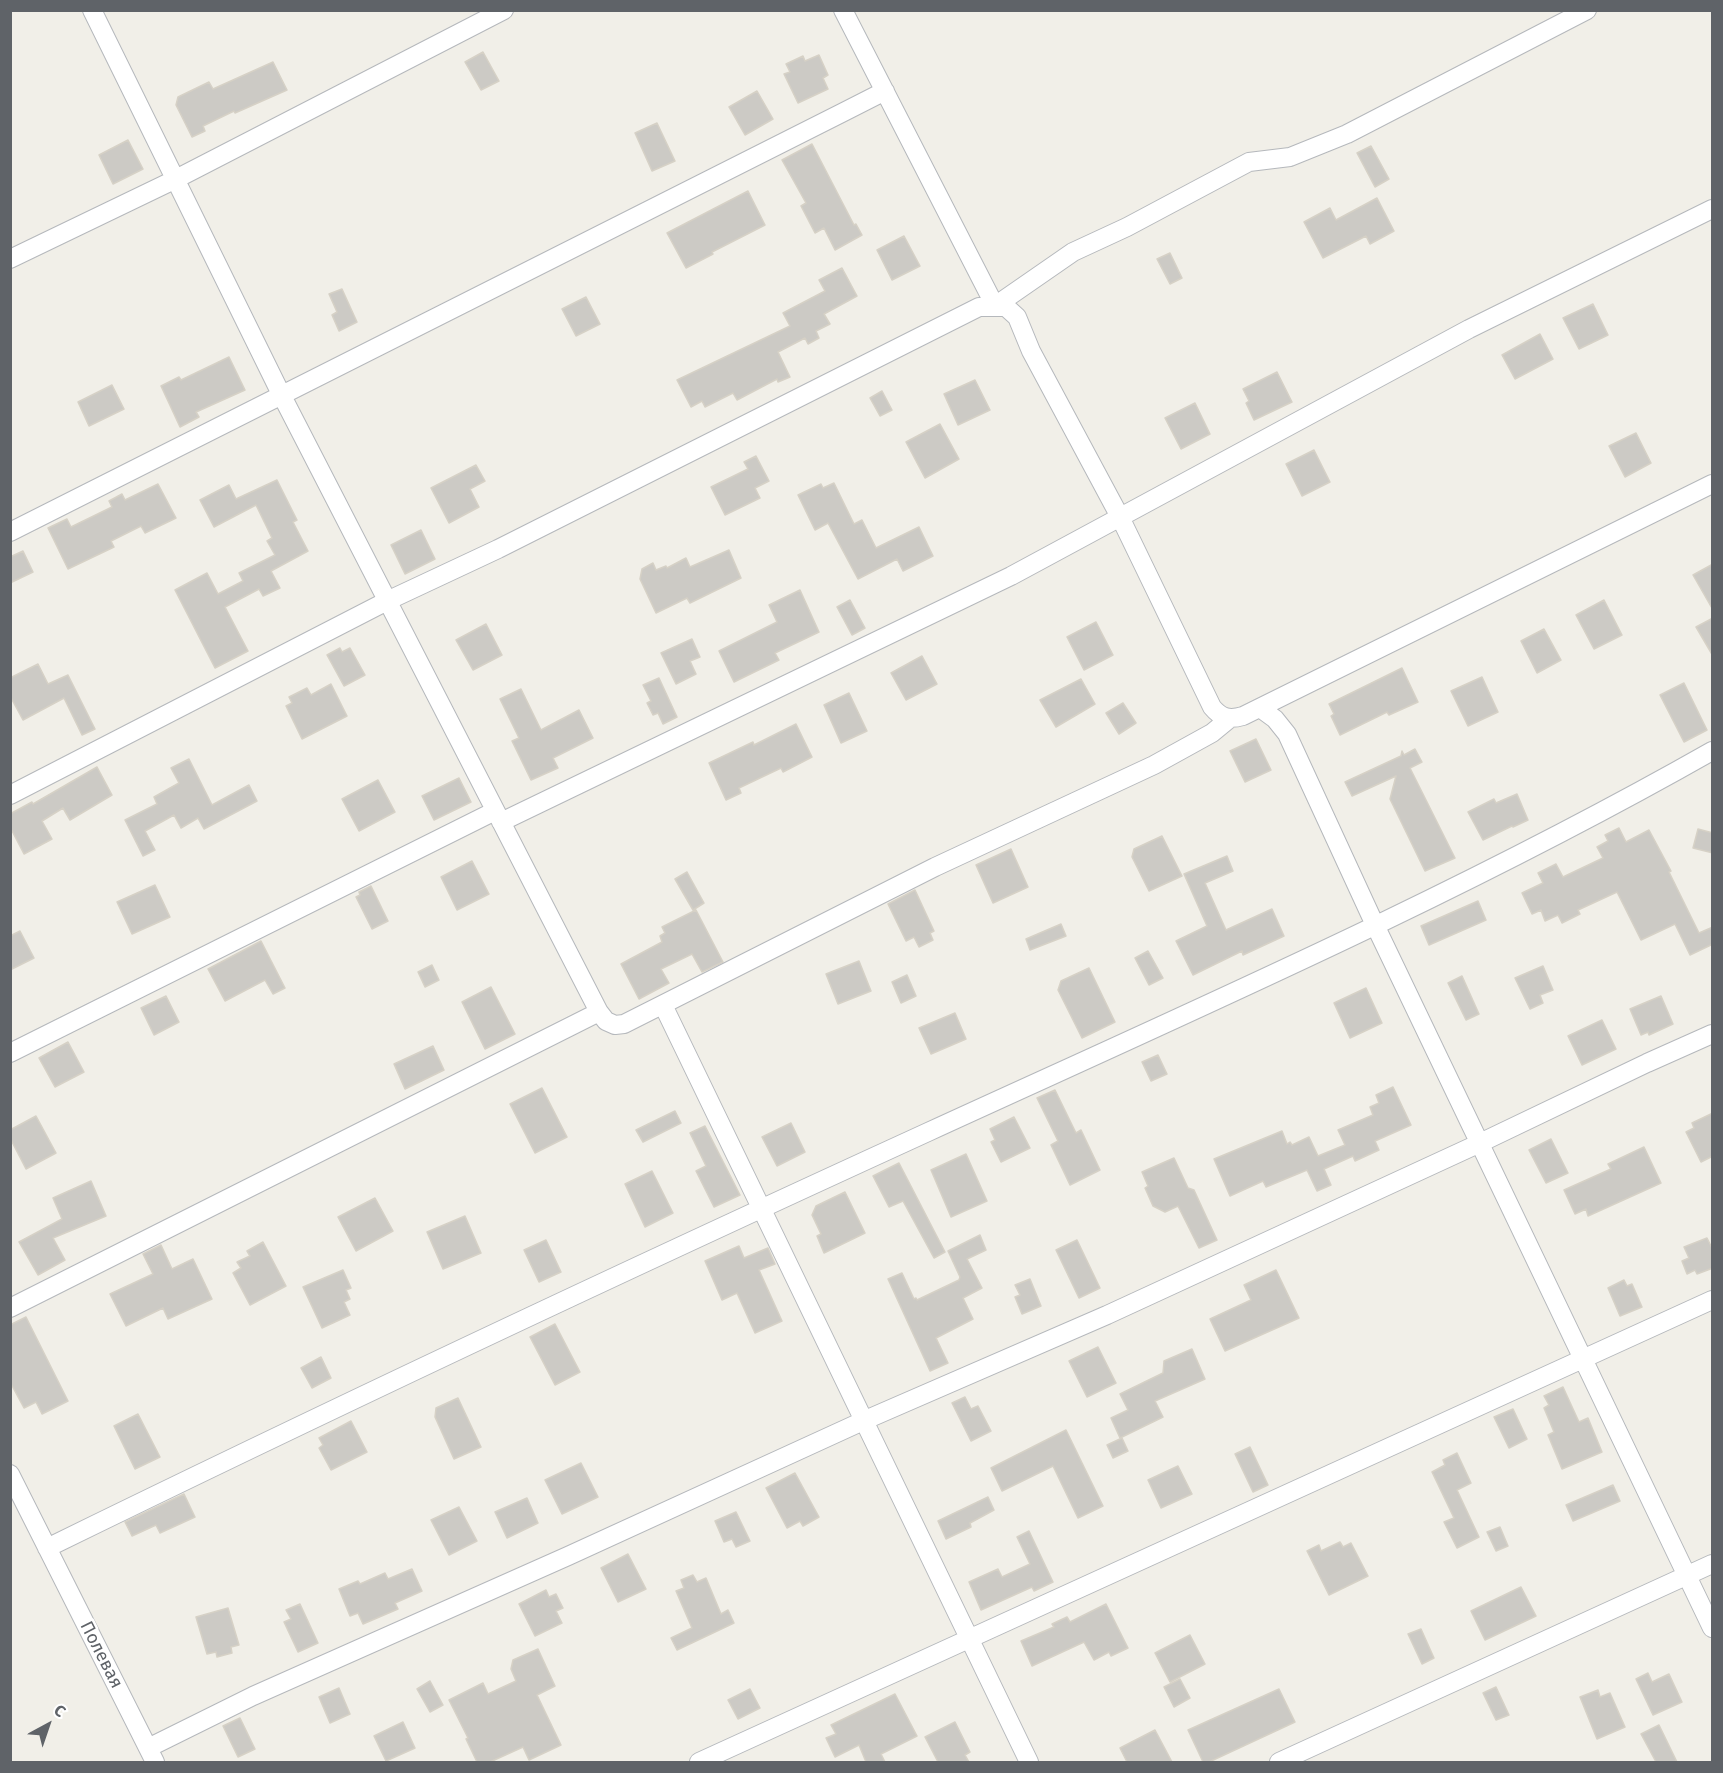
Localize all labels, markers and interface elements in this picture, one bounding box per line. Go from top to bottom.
street label: Полевая [75,1618,127,1692]
north arrow [18,1695,78,1755]
text: С [50,1701,70,1721]

